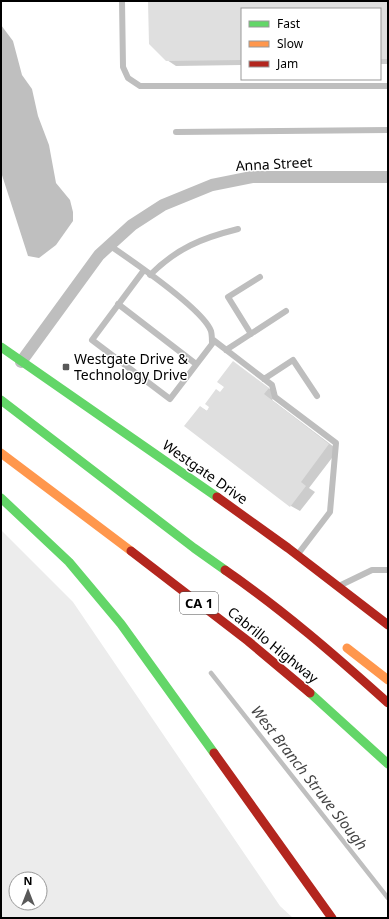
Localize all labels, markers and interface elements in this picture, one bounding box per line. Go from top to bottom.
legend [241,8,381,80]
text: Fast [277,15,301,32]
text: Slow [277,35,304,52]
text: Jam [276,55,298,72]
street label: Anna Street [235,152,313,175]
place label: Westgate Drive & Technology Drive [74,349,189,384]
marker: Westgate Drive & Technology Drive [61,362,71,372]
street label: Westgate Drive [159,435,252,508]
road number: CA 1 [180,592,218,614]
street label: Cabrillo Highway [224,602,323,688]
water label: West Branch Struve Slough [247,701,373,854]
north arrow [8,871,48,911]
text: N [24,873,32,888]

